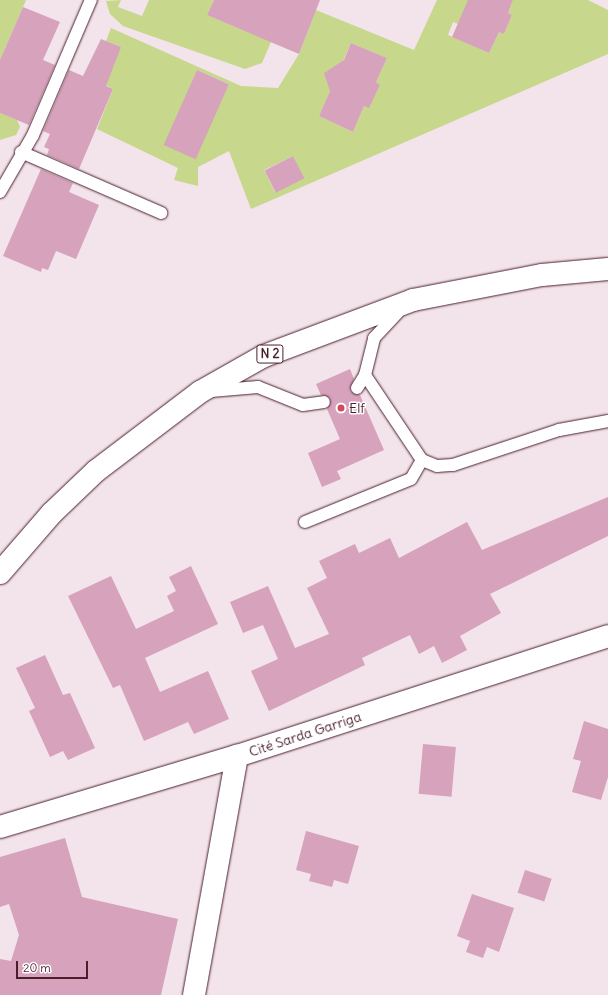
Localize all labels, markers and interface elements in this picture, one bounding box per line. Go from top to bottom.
road number: N 2 [256,343,284,365]
place label: Elf [349,400,365,416]
marker: Elf [336,403,346,413]
street label: Cité Sarda Garriga [247,708,363,760]
scale bar [18,953,90,979]
text: 20 m [23,960,51,975]

